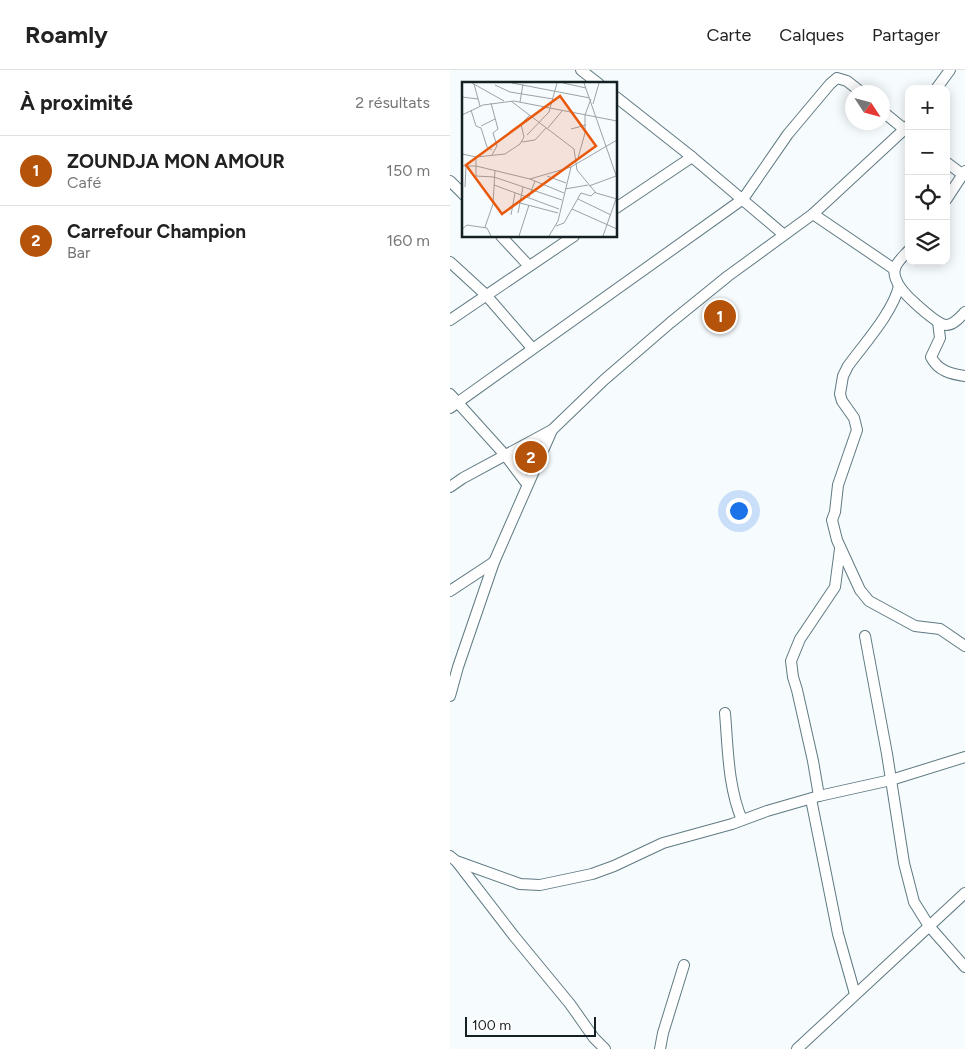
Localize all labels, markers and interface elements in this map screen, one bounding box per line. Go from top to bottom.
text: Roamly [25,20,108,49]
text: Carte [706,24,751,46]
text: Calques [779,24,844,46]
text: Partager [872,24,940,46]
inset map [462,82,618,238]
north arrow [845,85,890,130]
map controls [905,85,950,265]
button: + [905,85,950,130]
text: À proximité [20,90,133,115]
text: 2 résultats [355,93,430,112]
button: − [905,130,950,175]
text: ZOUNDJA MON AMOUR [67,150,285,173]
text: 1 [33,161,39,180]
text: 150 m [386,161,430,180]
text: Café [67,173,101,192]
button: locate [905,175,950,220]
text: Carrefour Champion [67,220,246,243]
button: layers [905,220,950,265]
text: 2 [31,231,41,250]
text: 160 m [387,231,430,250]
text: Bar [67,243,90,262]
pin: 1 [704,297,736,335]
pin: 2 [515,438,547,476]
your location [726,498,752,524]
scale bar [465,1014,596,1037]
text: 100 m [472,1017,511,1034]

